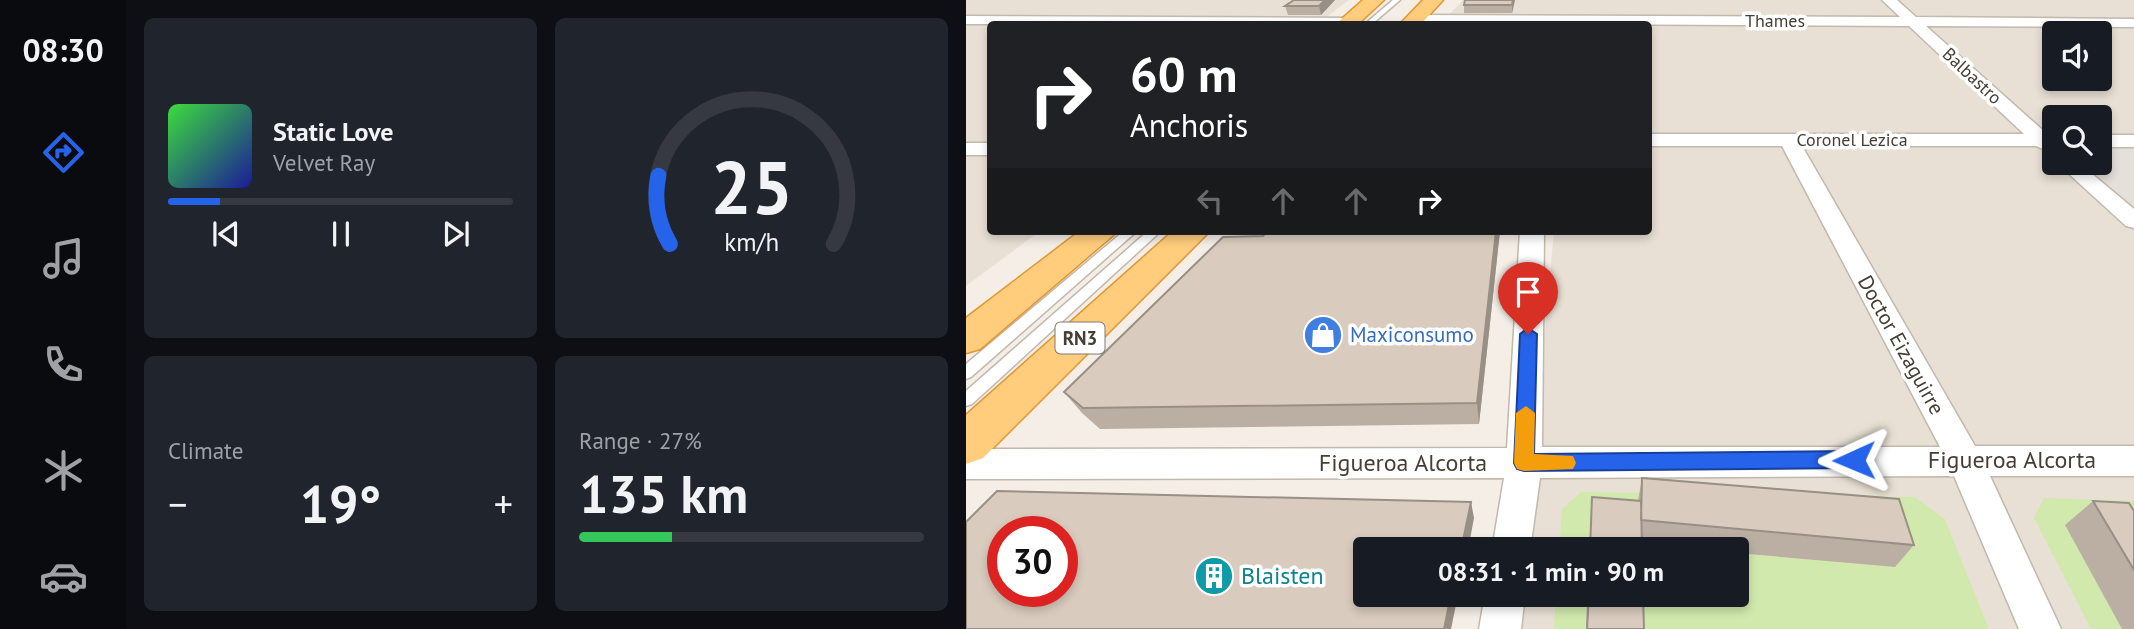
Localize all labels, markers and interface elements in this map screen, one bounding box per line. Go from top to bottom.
street label: Thames [1745,9,1805,32]
map controls [2042,21,2112,175]
button: sound [2042,21,2112,91]
text: 08:30 [22,29,104,71]
text: 60 m [1130,42,1237,106]
street label: Balbastro [1938,42,2007,109]
icon: right [1015,49,1106,140]
text: Anchoris [1130,104,1248,146]
button: search [2042,105,2112,175]
text: Static Love [273,115,394,148]
icon: directions [39,128,88,177]
street label: Coronel Lezica [1796,128,1908,151]
text: 25 [710,141,793,235]
text: Velvet Ray [273,148,375,177]
icon: left [1191,182,1229,220]
icon: ahead [1264,182,1302,220]
icon: ahead [1337,182,1375,220]
icon: right [1410,182,1448,220]
icon: previous [207,215,245,253]
icon: pause [322,215,360,253]
icon: next [437,215,475,253]
text: km/h [724,226,779,258]
icon: music [39,234,88,283]
pin [1498,262,1558,334]
street label: Doctor Eizaguirre [1852,270,1951,419]
icon: arrive [1509,273,1547,311]
shop icon: Maxiconsumo [1302,314,1344,356]
place label: Maxiconsumo [1350,321,1474,348]
road number: RN3 [1056,322,1104,354]
icon: phone [39,340,88,389]
position arrow [1817,423,1891,497]
text: Range · 27% [579,426,702,455]
text: Climate [168,436,243,465]
street label: Figueroa Alcorta [1928,444,2096,475]
icon: climate [39,446,88,495]
street label: Figueroa Alcorta [1319,447,1487,478]
text: 135 km [579,460,748,527]
text: 19° [300,470,381,537]
text: − [168,479,187,528]
text: + [494,479,513,528]
speed limit sign: 30 [987,516,1078,607]
icon: car [39,552,88,601]
building icon: Blaisten [1193,555,1235,597]
text: 08:31 · 1 min · 90 m [1438,555,1664,588]
place label: Blaisten [1241,560,1324,591]

